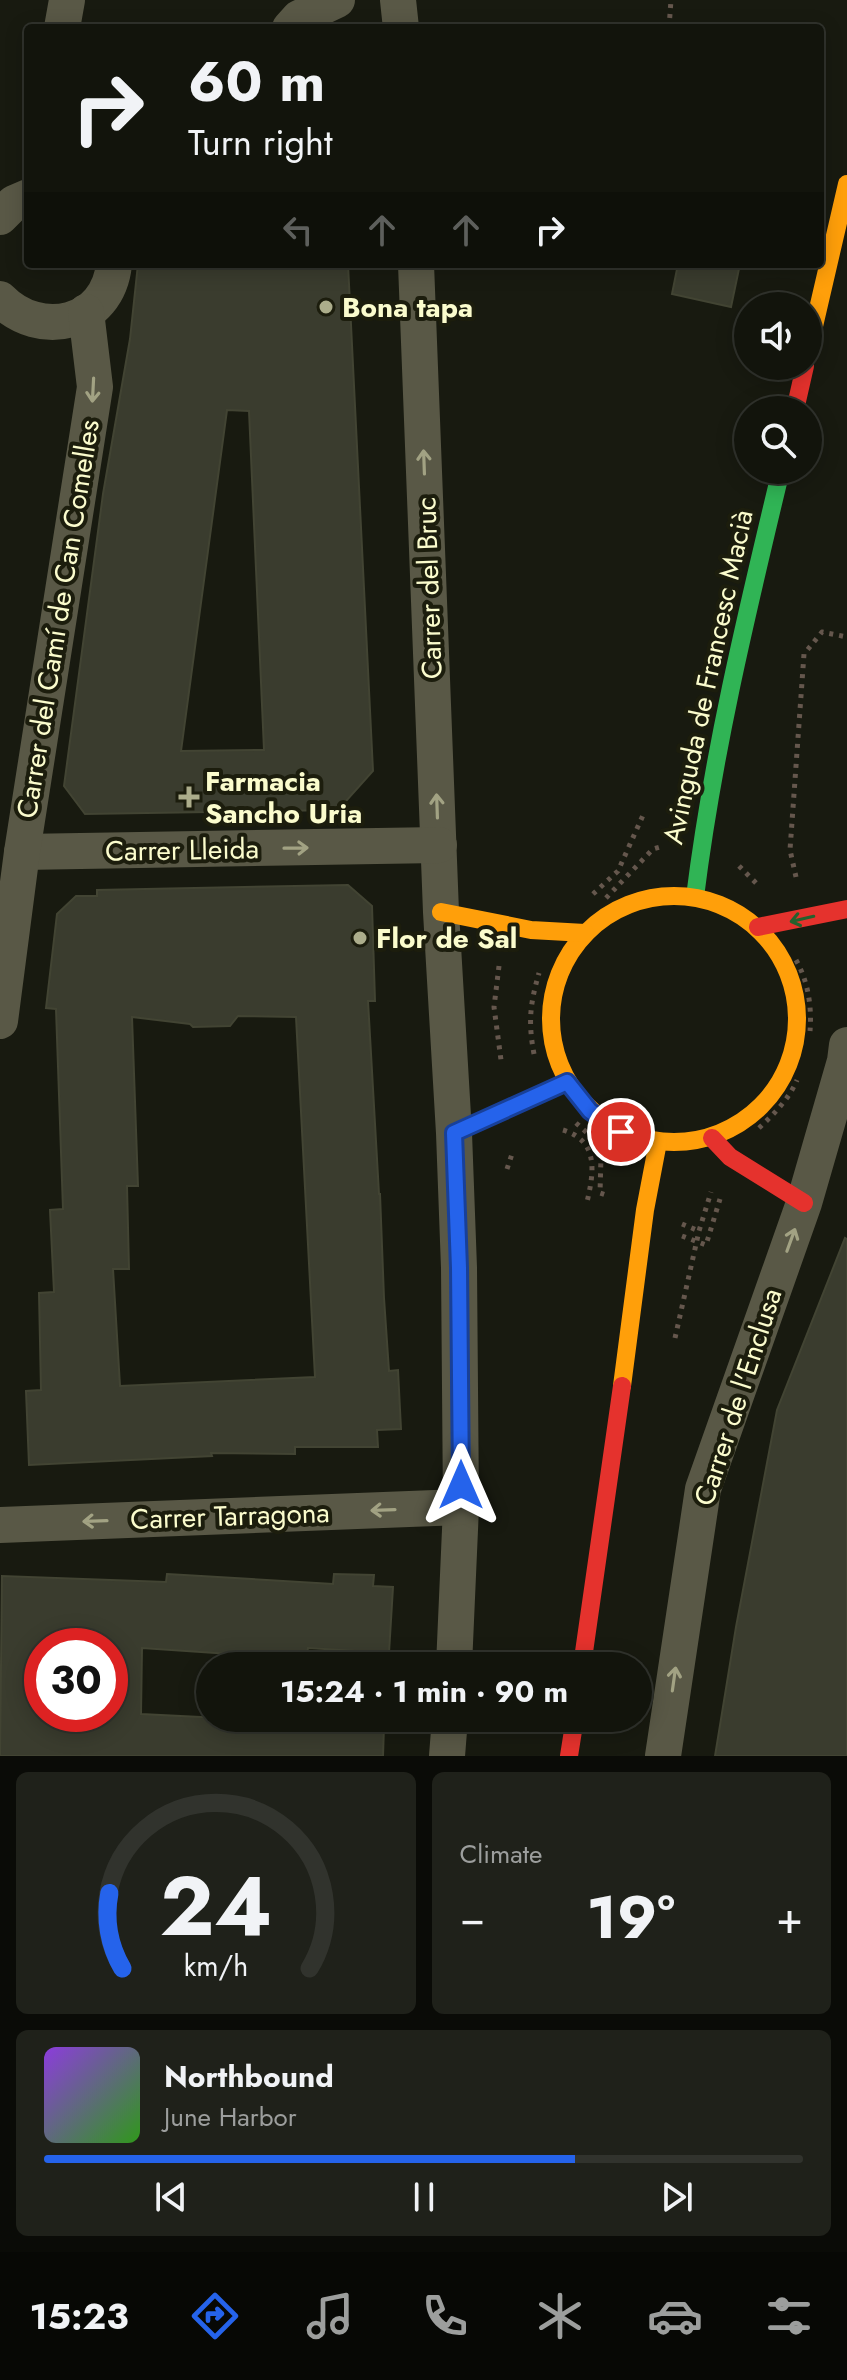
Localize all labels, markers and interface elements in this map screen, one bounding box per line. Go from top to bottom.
text: 60 m [188,41,325,122]
icon: right [56,56,160,160]
text: Turn right [188,116,333,168]
icon: left [276,208,320,252]
icon: ahead [360,208,404,252]
icon: ahead [444,208,488,252]
icon: right [528,208,572,252]
place label: Bona tapa [342,287,473,328]
map controls [734,292,822,484]
button: sound [734,292,822,380]
marker: Bona tapa [317,298,335,316]
one-way arrow [85,376,100,403]
button: search [734,396,822,484]
street label: Carrer del Camí de Can Comelles [6,417,110,821]
one-way arrow [416,449,431,476]
street label: Carrer del Bruc [405,496,453,680]
street label: Avinguda de Francesc Macià [652,506,764,848]
place label: Farmacia Sancho Uria [205,761,362,834]
marker: Farmacia Sancho Uria [180,788,198,806]
one-way arrow [430,793,445,820]
street label: Carrer Lleida [105,828,259,872]
one-way arrow [282,840,309,855]
one-way arrow [790,912,816,927]
place label: Flor de Sal [376,918,517,959]
marker: Flor de Sal [351,929,369,947]
pin [587,1098,655,1166]
icon: arrive [599,1110,643,1154]
one-way arrow [785,1228,799,1253]
street label: Carrer de l'Enclusa [684,1283,792,1511]
position arrow [419,1443,503,1527]
street label: Carrer Tarragona [130,1492,330,1540]
one-way arrow [370,1503,397,1518]
one-way arrow [82,1514,109,1529]
speed limit sign: 30 [24,1628,128,1732]
one-way arrow [667,1667,682,1692]
text: 15:24 · 1 min · 90 m [280,1670,568,1713]
text: Climate [460,1835,542,1873]
text: 24 [159,1846,272,1966]
text: 19° [586,1874,675,1961]
text: − [460,1886,485,1950]
text: + [776,1886,803,1950]
text: km/h [183,1945,248,1987]
text: Northbound [164,2055,334,2098]
text: June Harbor [164,2098,297,2136]
icon: previous [149,2175,193,2219]
icon: pause [402,2175,446,2219]
icon: next [655,2175,699,2219]
icon: directions [187,2288,243,2344]
icon: music [302,2288,358,2344]
icon: phone [417,2288,473,2344]
icon: climate [532,2288,588,2344]
icon: car [647,2288,703,2344]
icon: filters [761,2288,817,2344]
text: 15:23 [29,2290,129,2342]

